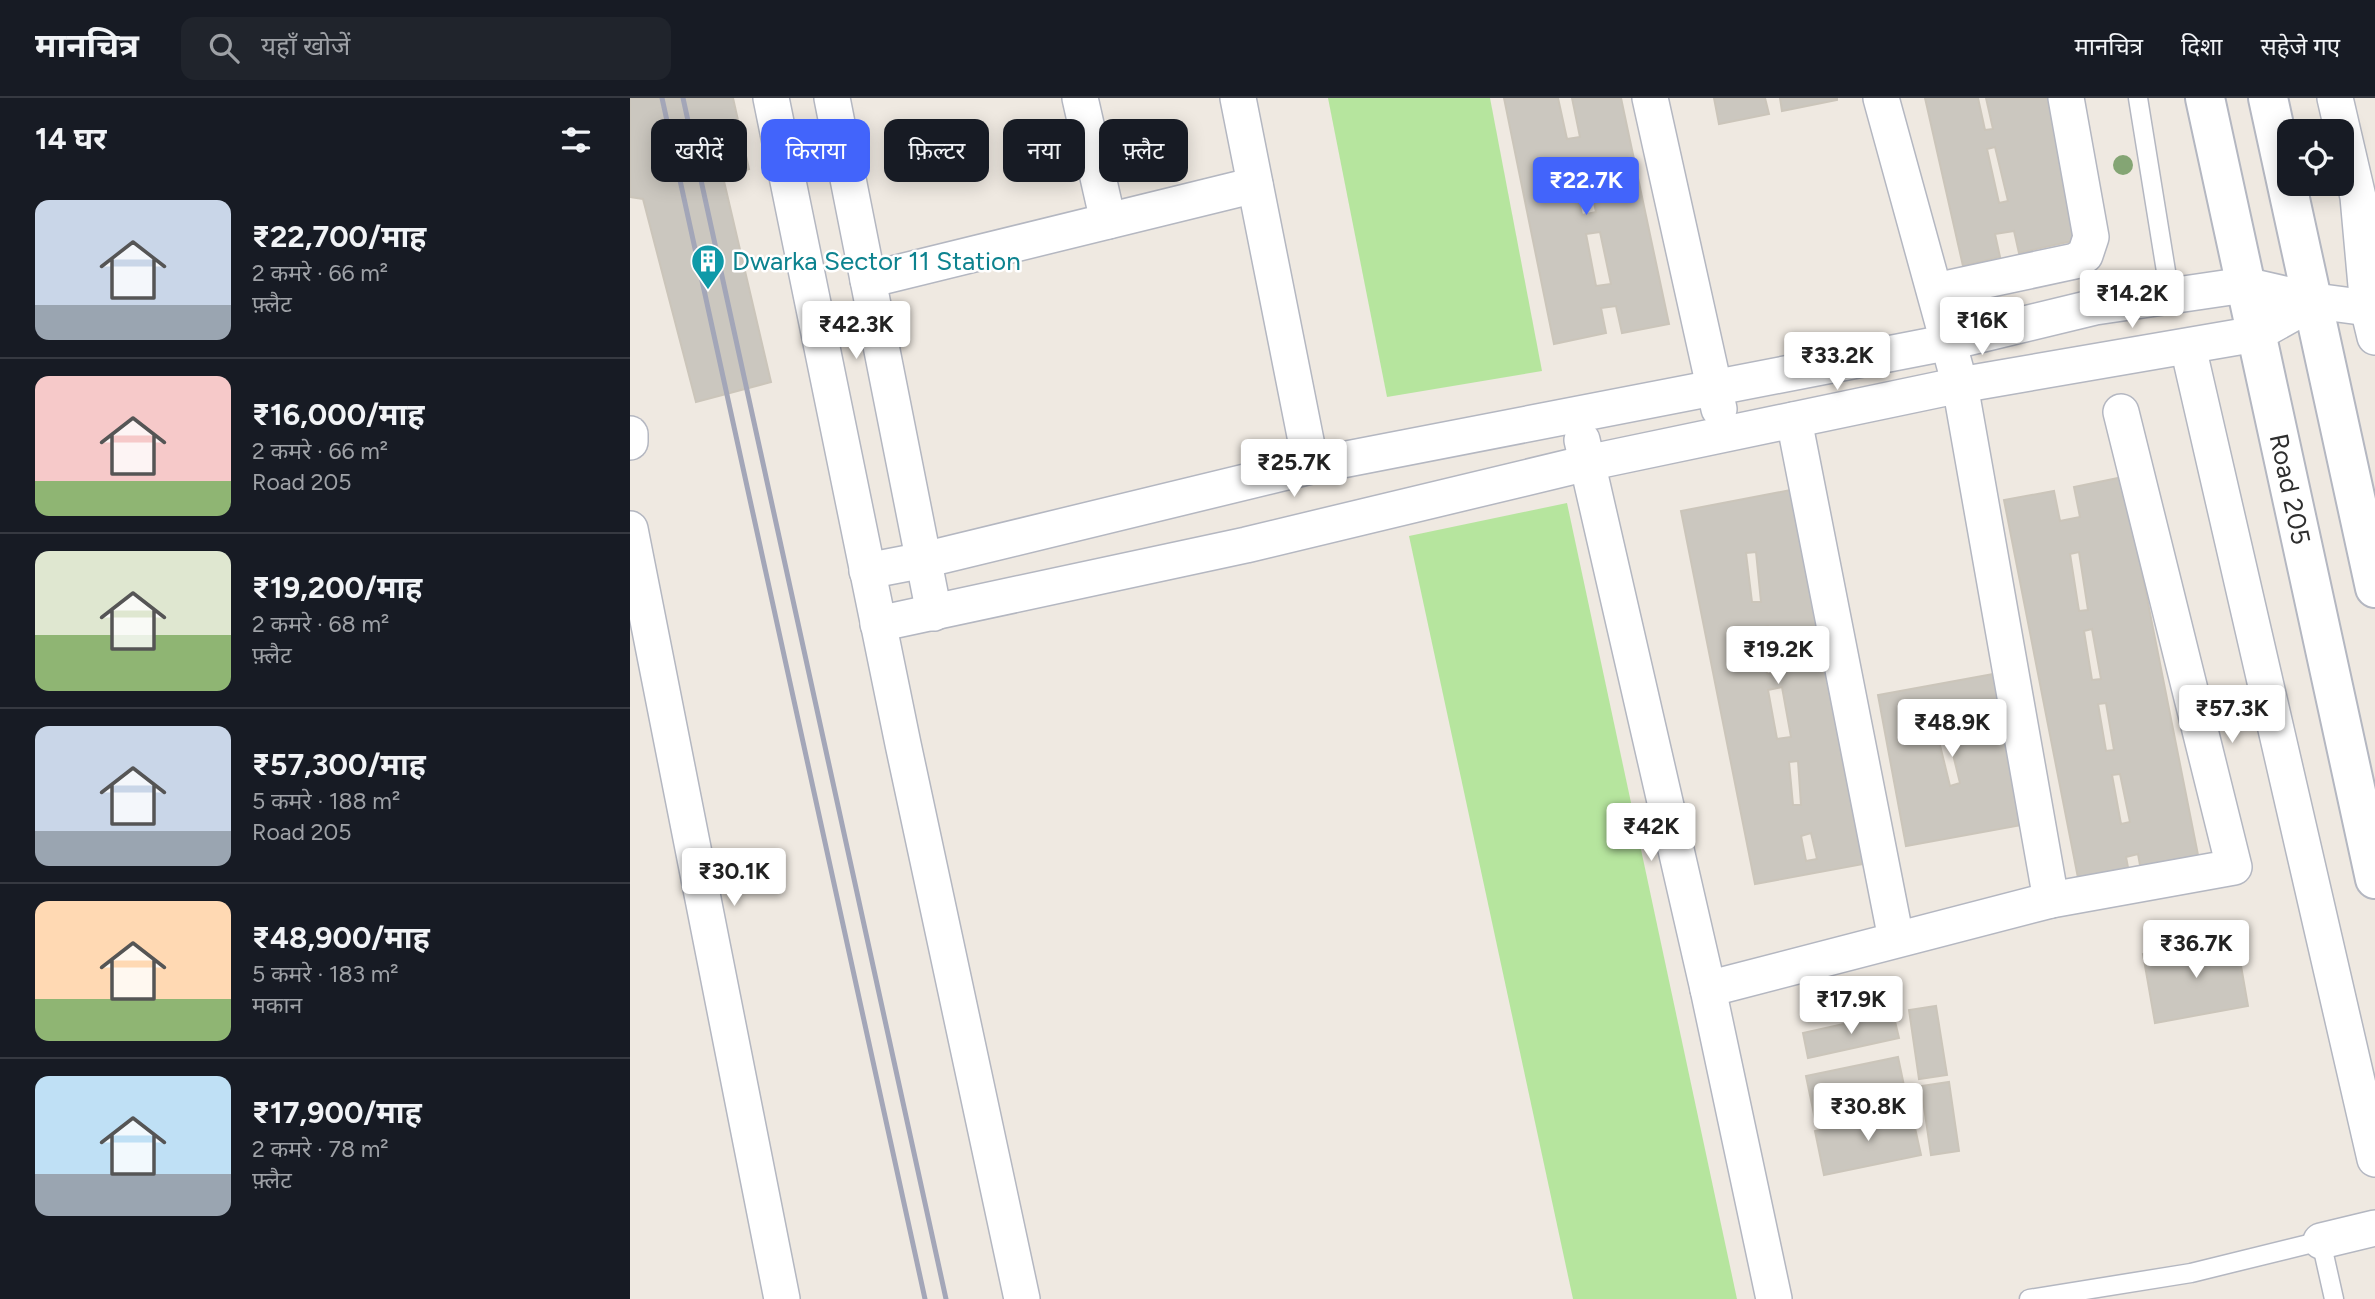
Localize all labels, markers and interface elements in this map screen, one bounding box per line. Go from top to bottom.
search box [181,17,671,80]
text: मानचित्र [35,26,139,65]
icon: search [205,29,243,67]
text: यहाँ खोजें [261,30,350,62]
text: मानचित्र [2074,32,2143,61]
text: दिशा [2181,32,2223,61]
text: सहेजे गए [2261,32,2340,61]
chip: खरीदें [651,119,747,182]
chip: किराया [761,119,870,182]
chip: फ़िल्टर [884,119,989,182]
chip: नया [1003,119,1085,182]
chip: फ़्लैट [1099,119,1188,182]
map controls [2277,119,2354,196]
button: locate [2277,119,2354,196]
text: 14 घर [35,120,106,157]
icon: filters [557,121,595,159]
pin: ₹22.7K [1529,158,1643,217]
text: ₹22.7K [1549,166,1623,194]
text: ₹22,700/माह [252,218,426,255]
icon: home [91,228,175,312]
building icon: Dwarka Sector 11 Station [689,242,727,291]
place label: Dwarka Sector 11 Station [732,245,1021,277]
text: 2 कमरे · 66 m² [252,259,388,287]
pin: ₹14.2K [2075,271,2189,330]
text: ₹14.2K [2096,279,2168,307]
text: फ़्लैट [252,290,292,318]
pin: ₹16K [1941,298,2023,357]
pin: ₹42.3K [799,302,913,361]
text: ₹16K [1956,306,2008,334]
text: ₹42.3K [818,310,894,338]
pin: ₹33.2K [1780,332,1894,392]
text: ₹33.2K [1800,341,1874,369]
text: ₹16,000/माह [252,396,424,433]
icon: home [91,404,175,488]
street label: Road 205 [2263,431,2317,547]
text: 2 कमरे · 66 m² [252,437,388,465]
pin: ₹25.7K [1237,440,1351,499]
text: ₹25.7K [1257,448,1331,476]
text: Road 205 [252,468,351,496]
text: ₹19,200/माह [252,569,422,606]
icon: home [91,579,175,663]
text: 2 कमरे · 68 m² [252,610,389,638]
pin: ₹19.2K [1721,626,1835,686]
text: ₹19.2K [1742,635,1814,663]
text: फ़्लैट [252,641,292,669]
pin: ₹57.3K [2175,686,2289,745]
text: ₹57.3K [2195,694,2269,722]
pin: ₹48.9K [1895,700,2009,759]
text: ₹48.9K [1914,708,1990,736]
text: ₹57,300/माह [252,746,426,783]
icon: home [91,754,175,838]
text: 5 कमरे · 188 m² [252,787,400,815]
pin: ₹42K [1610,804,1692,863]
text: ₹42K [1623,812,1680,840]
text: Road 205 [252,818,351,846]
pin: ₹30.1K [677,848,791,908]
text: ₹30.1K [698,857,770,885]
text: ₹48,900/माह [252,919,430,956]
pin: ₹36.7K [2139,920,2253,980]
icon: home [91,929,175,1013]
text: ₹36.7K [2159,929,2233,957]
text: 5 कमरे · 183 m² [252,960,399,988]
pin: ₹17.9K [1794,976,1908,1036]
text: ₹17.9K [1816,985,1886,1013]
text: मकान [252,991,302,1019]
pin: ₹30.8K [1811,1084,1925,1143]
text: ₹30.8K [1830,1092,1906,1120]
text: ₹17,900/माह [252,1094,422,1131]
icon: home [91,1104,175,1188]
text: 2 कमरे · 78 m² [252,1135,389,1163]
text: फ़्लैट [252,1166,292,1194]

